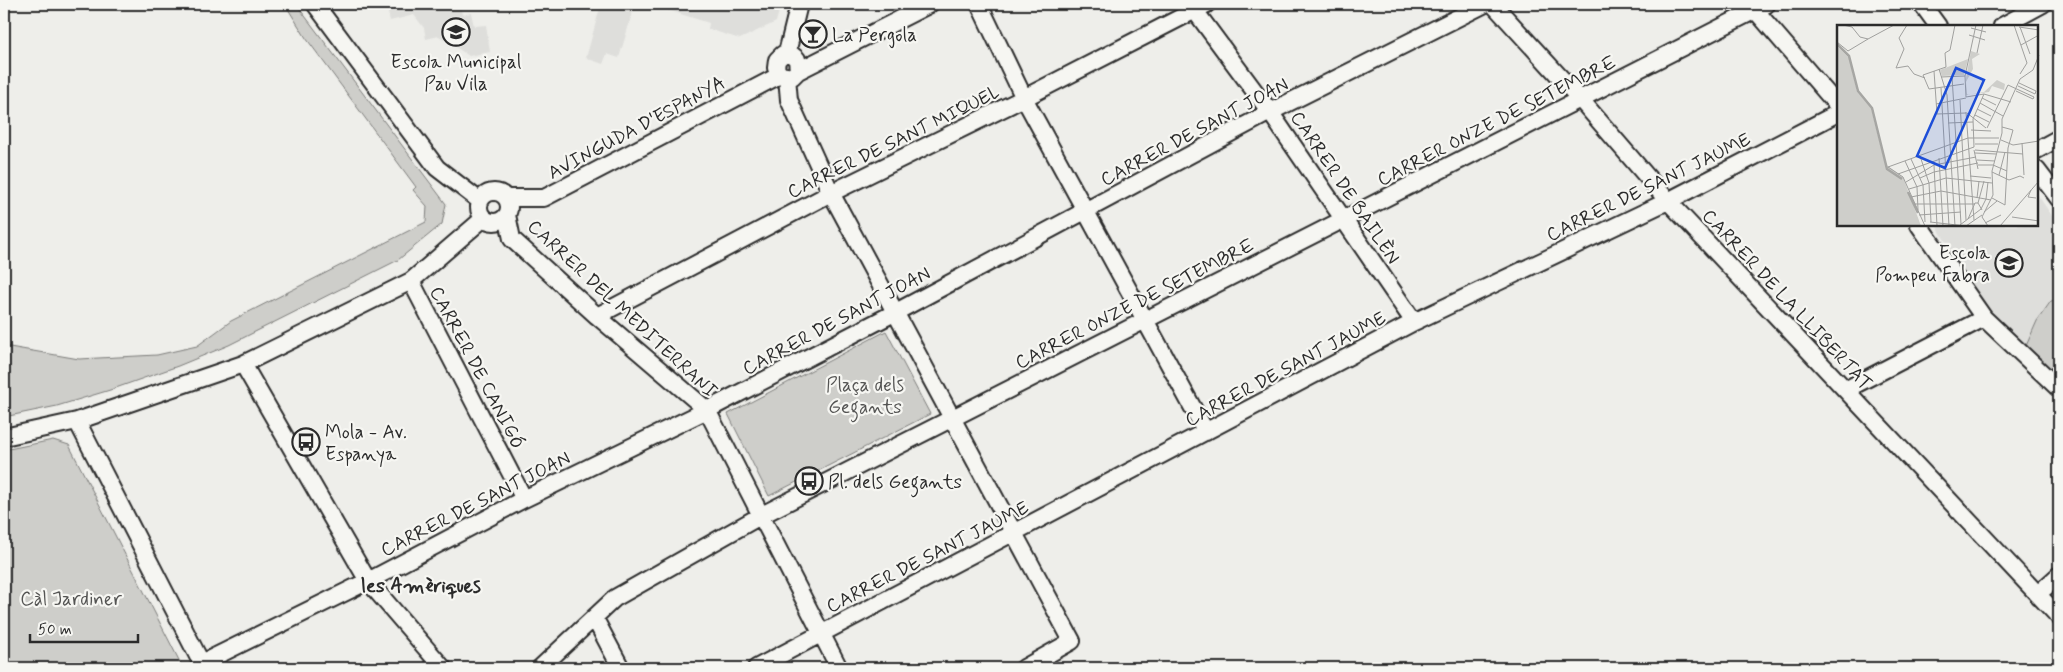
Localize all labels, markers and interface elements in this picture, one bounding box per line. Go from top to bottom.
school or university icon: Escola Municipal Pau Vila [441,17,471,47]
bar icon: La Pergola [798,19,828,49]
place label: La Pergola [832,23,917,49]
inset map [1837,25,2038,226]
place label: Escola Municipal Pau Vila [391,50,522,97]
street label: CARRER ONZE DE SETEMBRE [1373,50,1620,193]
street label: AVINGUDA D'ESPANYA [543,71,730,186]
street label: CARRER DE SANT JOAN [1096,72,1293,193]
street label: CARRER DE SANT MIQUEL [783,80,1004,205]
street label: CARRER DE BAILÈN [1284,107,1405,269]
street label: CARRER DE SANT JAUME [1542,127,1755,248]
street label: CARRER DE LA LLIBERTAT [1696,204,1878,396]
street label: CARRER DEL MEDITERRANI [522,214,722,404]
street label: CARRER ONZE DE SETEMBRE [1011,233,1258,376]
place label: Escola Pompeu Fabra [1875,241,1991,288]
school or university icon: Escola Pompeu Fabra [1994,248,2024,278]
street label: CARRER DE SANT JOAN [738,261,935,382]
street label: CARRER DE CANIGÓ [423,282,530,453]
street label: CARRER DE SANT JAUME [1181,306,1391,433]
park label: Plaça dels Gegants [826,373,904,423]
place label: Mola - Av. Espanya [325,420,407,468]
bus stop icon: Mola - Av. Espanya [291,427,321,457]
street label: CARRER DE SANT JOAN [377,446,575,563]
bus stop icon: Pl. dels Gegants [794,466,824,496]
place label: Pl. dels Gegants [828,470,962,498]
street label: CARRER DE SANT JAUME [822,495,1033,619]
district label: les Amèriques [361,573,481,600]
park label: Càl Jardiner [20,587,122,612]
scale bar [30,612,138,644]
text: 50 m [38,620,72,640]

